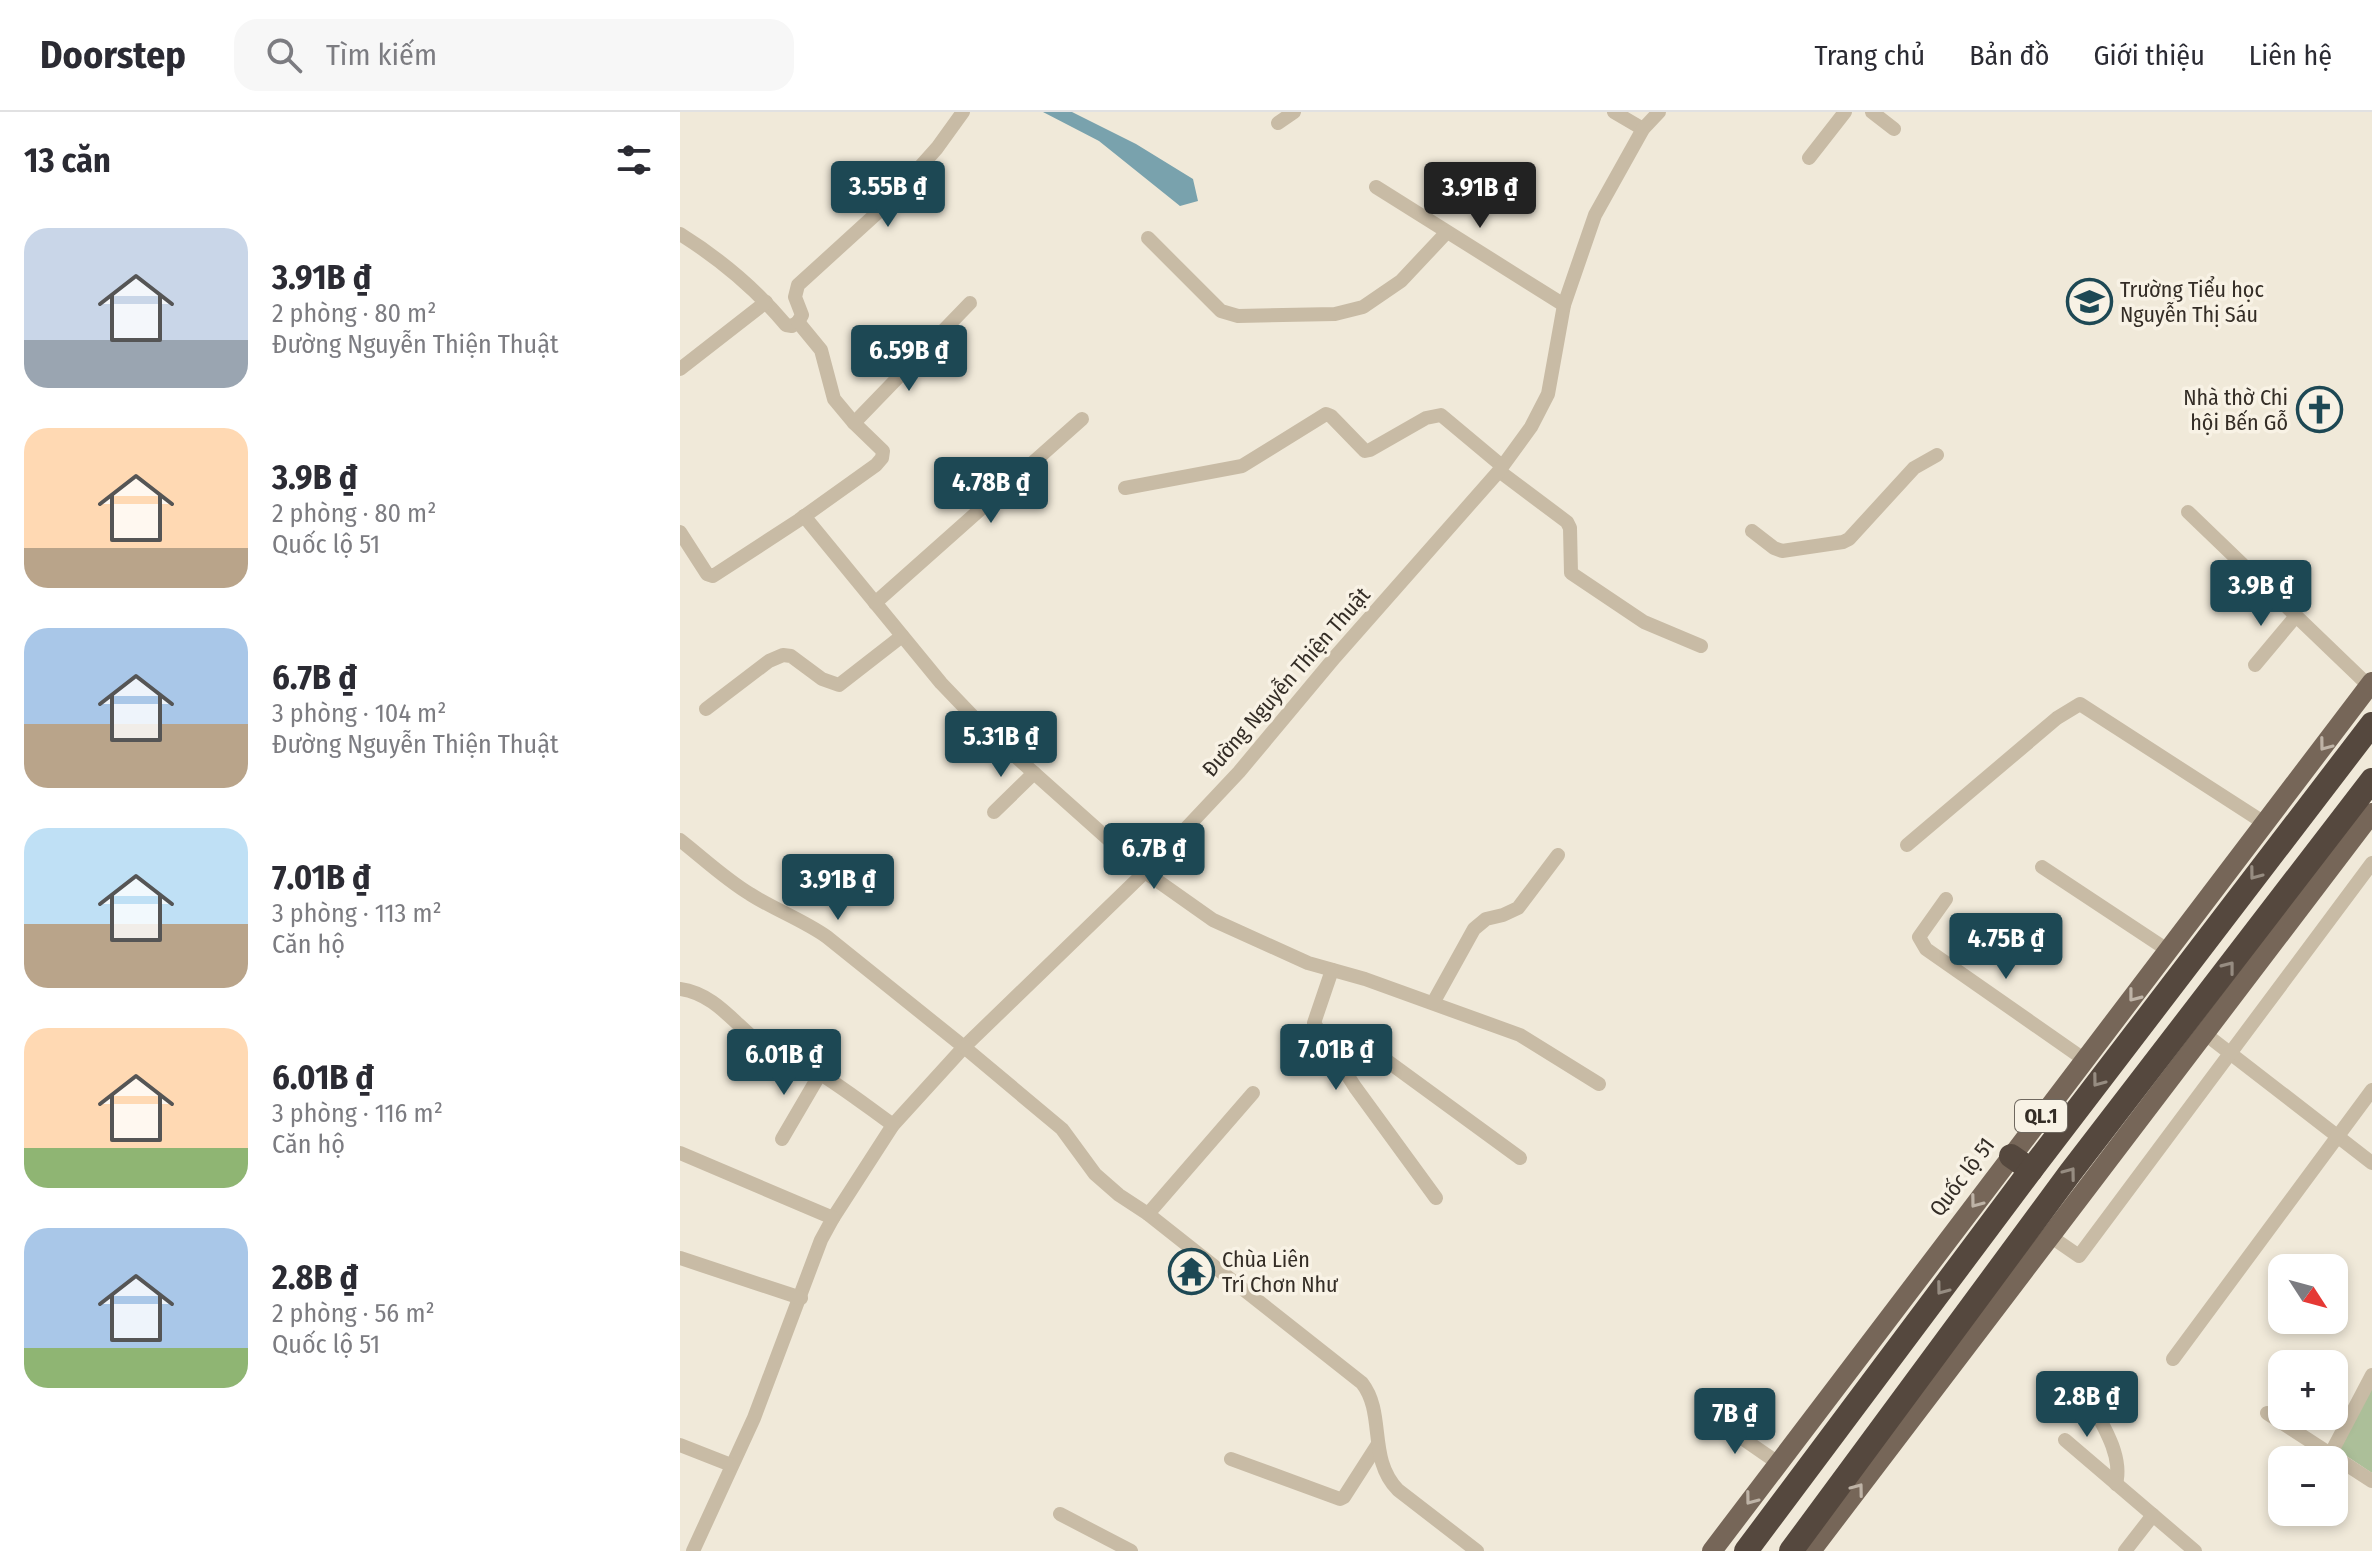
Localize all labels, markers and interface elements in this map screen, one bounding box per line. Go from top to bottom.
search box [234,19,794,91]
text: Doorstep [40,32,186,78]
icon: search [262,33,306,77]
text: Tìm kiếm [326,37,437,73]
text: Trang chủ [1815,39,1925,72]
text: Bản đồ [1969,39,2049,72]
text: Giới thiệu [2093,39,2205,72]
text: Liên hệ [2249,39,2332,72]
icon: filters [612,138,656,182]
text: 13 căn [24,140,111,181]
pin: 3.55B ₫ [814,161,962,229]
pin: 3.91B ₫ [1406,162,1554,230]
text: 3.55B ₫ [849,171,927,202]
text: 3.91B ₫ [1442,172,1518,203]
text: 3.91B ₫ [272,257,371,298]
icon: home [88,260,184,356]
place label: Trường Tiểu học Nguyễn Thị Sáu [2120,275,2264,328]
school or university icon: Trường Tiểu học Nguyễn Thị Sáu [2065,278,2113,326]
text: 2 phòng · 80 m² [272,298,436,329]
pin: 6.59B ₫ [835,325,983,393]
text: Đường Nguyễn Thiện Thuật [272,329,558,360]
text: 6.59B ₫ [869,335,949,366]
place label: Nhà thờ Chi hội Bến Gỗ [2183,384,2288,436]
church icon: Nhà thờ Chi hội Bến Gỗ [2295,386,2343,434]
text: 3.9B ₫ [272,457,358,498]
pin: 4.78B ₫ [917,457,1065,525]
icon: home [88,460,184,556]
text: 4.78B ₫ [952,467,1030,498]
text: 2 phòng · 80 m² [272,498,436,529]
text: Quốc lộ 51 [272,529,380,560]
pin: 3.9B ₫ [2196,560,2326,628]
text: 3.9B ₫ [2228,570,2294,601]
street label: Đường Nguyễn Thiện Thuật [1196,581,1376,782]
text: 6.7B ₫ [272,657,357,698]
icon: home [88,660,184,756]
text: 3 phòng · 104 m² [272,698,446,729]
pin: 5.31B ₫ [927,711,1075,779]
text: 5.31B ₫ [963,721,1039,752]
text: Đường Nguyễn Thiện Thuật [272,729,558,760]
one-way arrow [2321,736,2335,750]
pin: 6.7B ₫ [1089,823,1219,891]
text: 6.7B ₫ [1122,833,1186,864]
pin: 3.91B ₫ [764,854,912,922]
text: 7.01B ₫ [272,857,371,898]
icon: home [88,860,184,956]
text: 3.91B ₫ [800,864,876,895]
one-way arrow [2251,865,2265,880]
text: 3 phòng · 113 m² [272,898,442,929]
pin: 4.75B ₫ [1932,913,2080,981]
text: 4.75B ₫ [1967,923,2045,954]
text: Căn hộ [272,929,345,960]
one-way arrow [2219,961,2233,975]
one-way arrow [2130,987,2144,1002]
pin: 7.01B ₫ [1262,1024,1410,1092]
pin: 6.01B ₫ [710,1029,858,1097]
text: 7.01B ₫ [1298,1034,1374,1065]
text: 6.01B ₫ [745,1039,823,1070]
text: 6.01B ₫ [272,1057,374,1098]
icon: home [88,1060,184,1156]
one-way arrow [2094,1072,2108,1087]
text: 3 phòng · 116 m² [272,1098,443,1129]
road number: QL.1 [2015,1100,2067,1132]
text: Căn hộ [272,1129,345,1160]
street label: Quốc lộ 51 [1924,1132,2000,1222]
one-way arrow [2061,1167,2075,1182]
one-way arrow [1971,1193,1985,1208]
place label: Chùa Liên Trí Chơn Như [1222,1246,1339,1298]
temple icon: Chùa Liên Trí Chơn Như [1167,1248,1215,1296]
north arrow [2268,1254,2348,1334]
map controls [2268,1254,2348,1526]
text: 2.8B ₫ [272,1257,358,1298]
icon: home [88,1260,184,1356]
one-way arrow [1938,1280,1952,1295]
text: 2 phòng · 56 m² [272,1298,435,1329]
text: Quốc lộ 51 [272,1329,380,1360]
button: + [2268,1350,2348,1430]
pin: 2.8B ₫ [2022,1371,2152,1439]
text: 2.8B ₫ [2054,1381,2120,1412]
pin: 7B ₫ [1688,1388,1782,1456]
text: 7B ₫ [1712,1398,1758,1429]
button: − [2268,1446,2348,1526]
one-way arrow [1849,1483,1863,1497]
one-way arrow [1747,1490,1761,1505]

